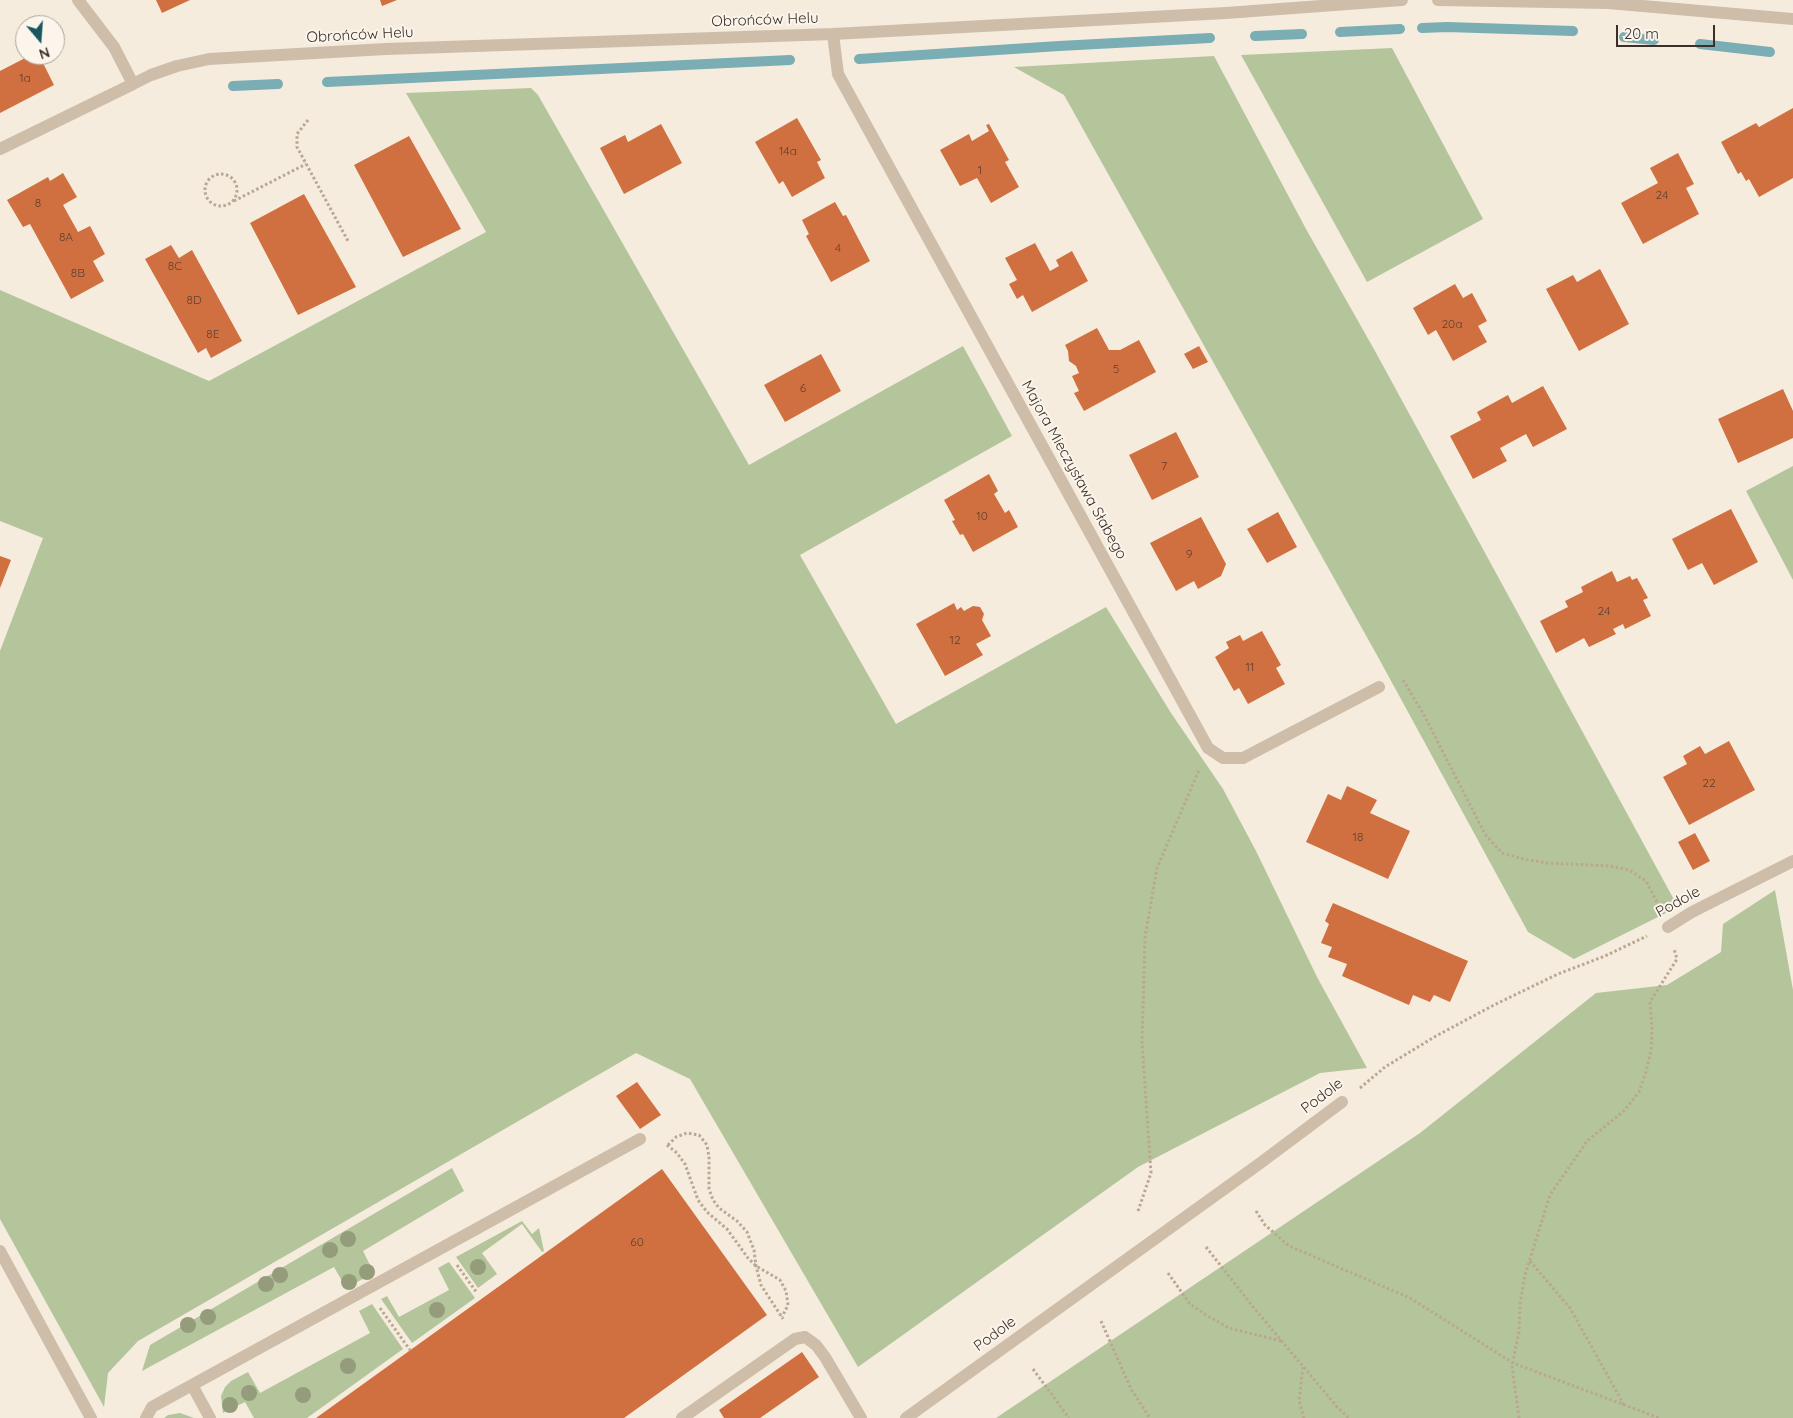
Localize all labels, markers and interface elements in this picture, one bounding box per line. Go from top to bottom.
street label: Obrońców Helu [711,9,819,31]
north arrow [15,15,65,65]
scale bar [1618,15,1717,47]
street label: Obrońców Helu [306,23,414,47]
text: 20 m [1624,24,1659,43]
text: N [37,43,52,63]
house number: 1a [19,71,31,85]
house number: 14a [779,144,797,158]
house number: 1 [978,163,982,177]
house number: 24 [1656,188,1668,202]
house number: 8 [35,196,41,210]
house number: 8A [59,230,73,244]
house number: 4 [835,241,841,255]
house number: 8C [168,259,182,273]
house number: 8B [71,266,85,280]
house number: 8D [186,293,202,307]
house number: 20a [1441,317,1463,331]
house number: 8E [206,327,220,341]
house number: 5 [1113,362,1119,376]
street label: Majora Mieczysława Słabego [1017,378,1131,562]
house number: 6 [800,381,806,395]
house number: 7 [1161,459,1167,473]
house number: 10 [976,509,988,523]
house number: 9 [1186,547,1192,561]
house number: 24 [1598,604,1610,618]
house number: 12 [949,633,961,647]
house number: 11 [1246,660,1254,674]
house number: 22 [1702,776,1716,790]
house number: 18 [1353,830,1363,844]
street label: Podole [1653,883,1703,921]
street label: Podole [1298,1074,1346,1118]
house number: 60 [630,1235,644,1249]
street label: Podole [970,1313,1020,1355]

